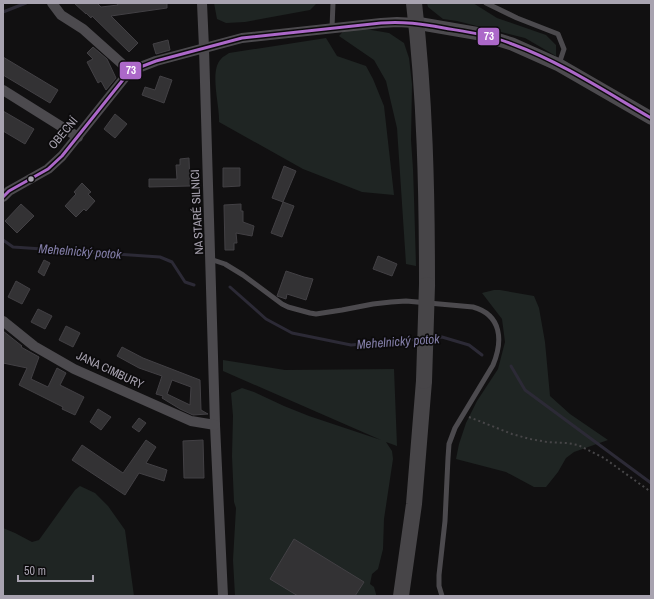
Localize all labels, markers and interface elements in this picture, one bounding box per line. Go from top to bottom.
line badge: 73 [477,27,500,46]
text: 73 [484,29,494,43]
line badge: 73 [119,61,142,80]
text: 73 [126,63,136,77]
street label: OBECNÍ [45,113,81,153]
street label: NA STARÉ SILNICI [187,169,207,255]
unlabelled marker [26,174,36,184]
water label: Mehelnický potok [38,240,123,263]
water label: Mehelnický potok [356,330,441,353]
street label: JANA CIMBURY [74,347,147,393]
scale bar [18,557,93,583]
text: 50 m [24,563,46,579]

